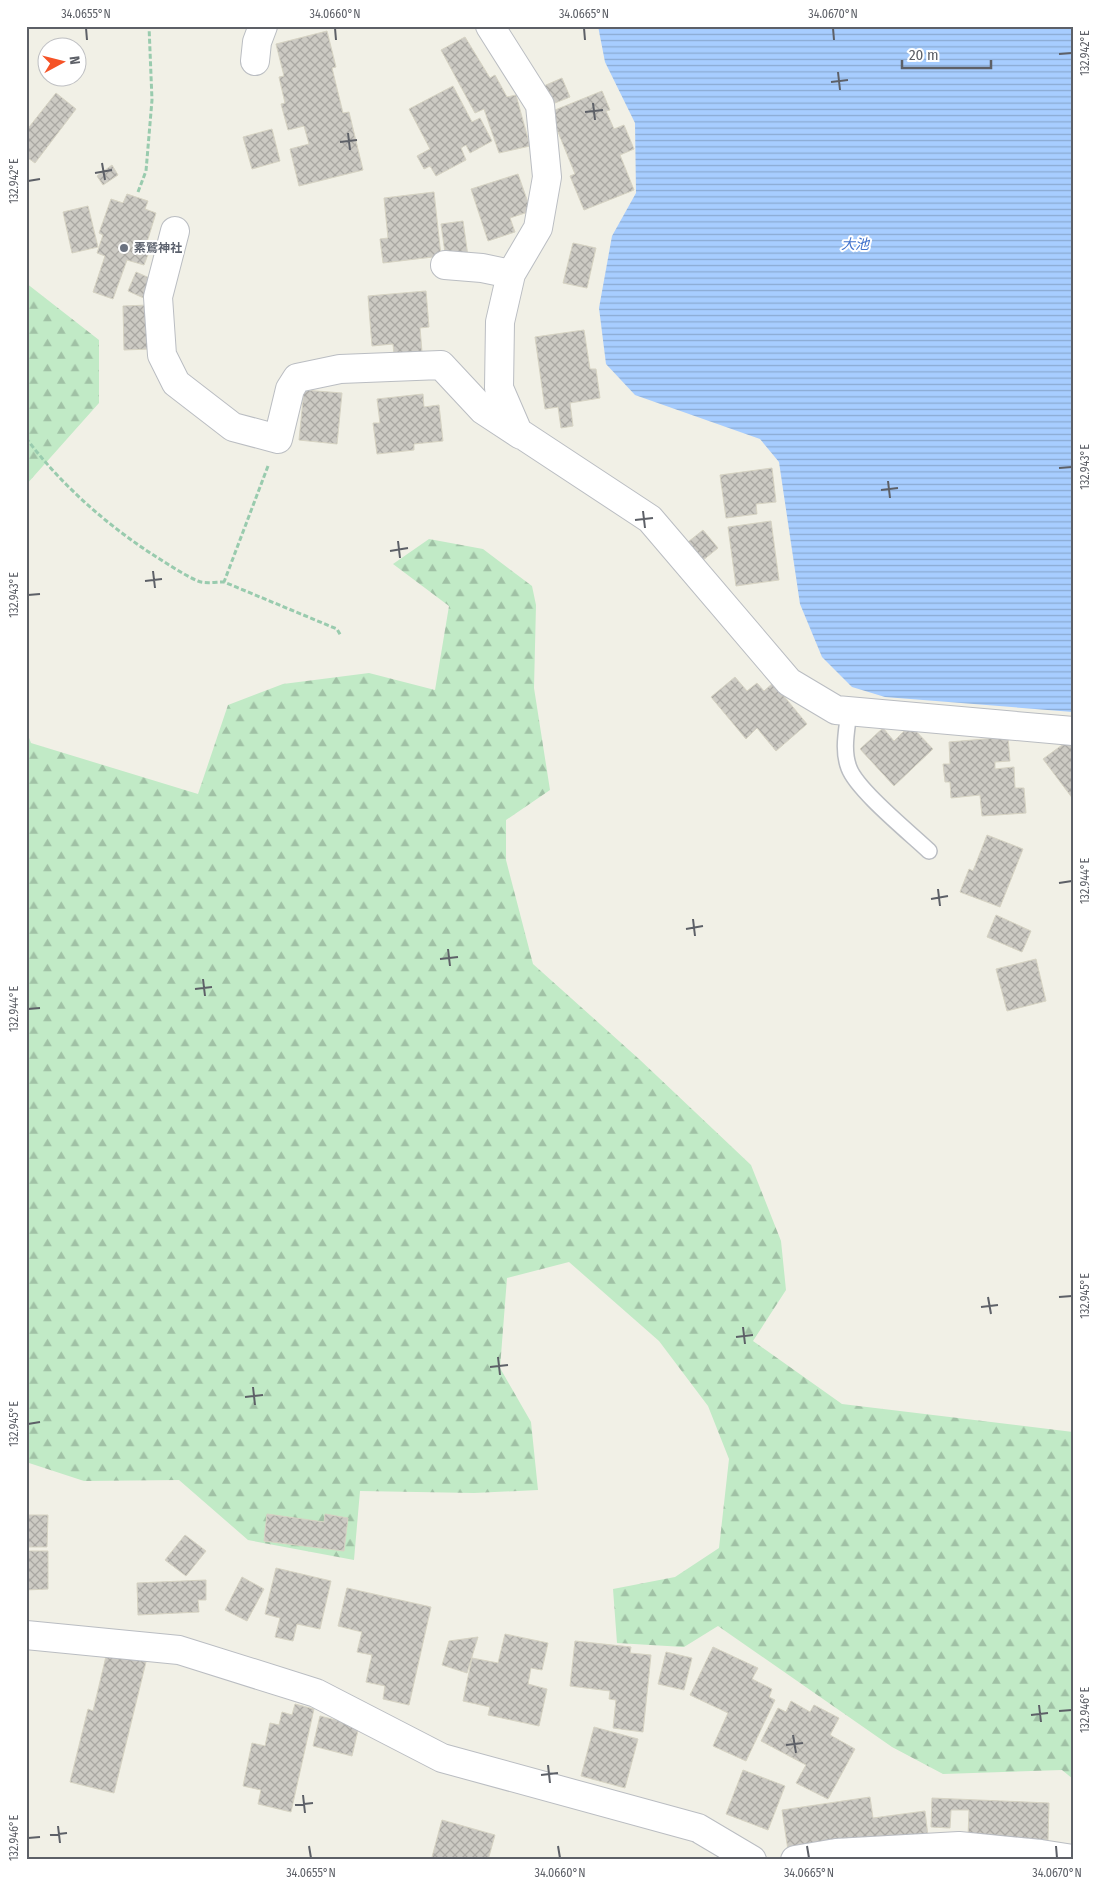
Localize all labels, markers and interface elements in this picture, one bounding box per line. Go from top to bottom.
text: 34.0655°N [61,7,111,21]
text: 34.0660°N [310,7,360,21]
text: 34.0665°N [559,7,609,21]
text: 34.0670°N [808,7,858,21]
text: 132.942°E [1078,30,1092,76]
north arrow [38,38,88,88]
scale bar [902,38,990,70]
text: 20 m [909,46,939,64]
text: N [65,55,83,66]
text: 132.942°E [7,158,21,204]
water label: 大池 [841,236,871,253]
place label: 素鷲神社 [134,241,182,255]
marker: 素鷲神社 [118,242,130,254]
text: 132.943°E [1078,444,1092,490]
text: 132.943°E [7,572,21,618]
text: 132.944°E [1078,858,1092,904]
text: 132.944°E [7,986,21,1032]
text: 132.945°E [1078,1273,1092,1319]
text: 132.945°E [7,1401,21,1447]
text: 132.946°E [1078,1687,1092,1733]
text: 132.946°E [7,1815,21,1861]
text: 34.0655°N [286,1866,336,1880]
text: 34.0660°N [535,1866,585,1880]
text: 34.0665°N [784,1866,834,1880]
text: 34.0670°N [1032,1866,1082,1880]

